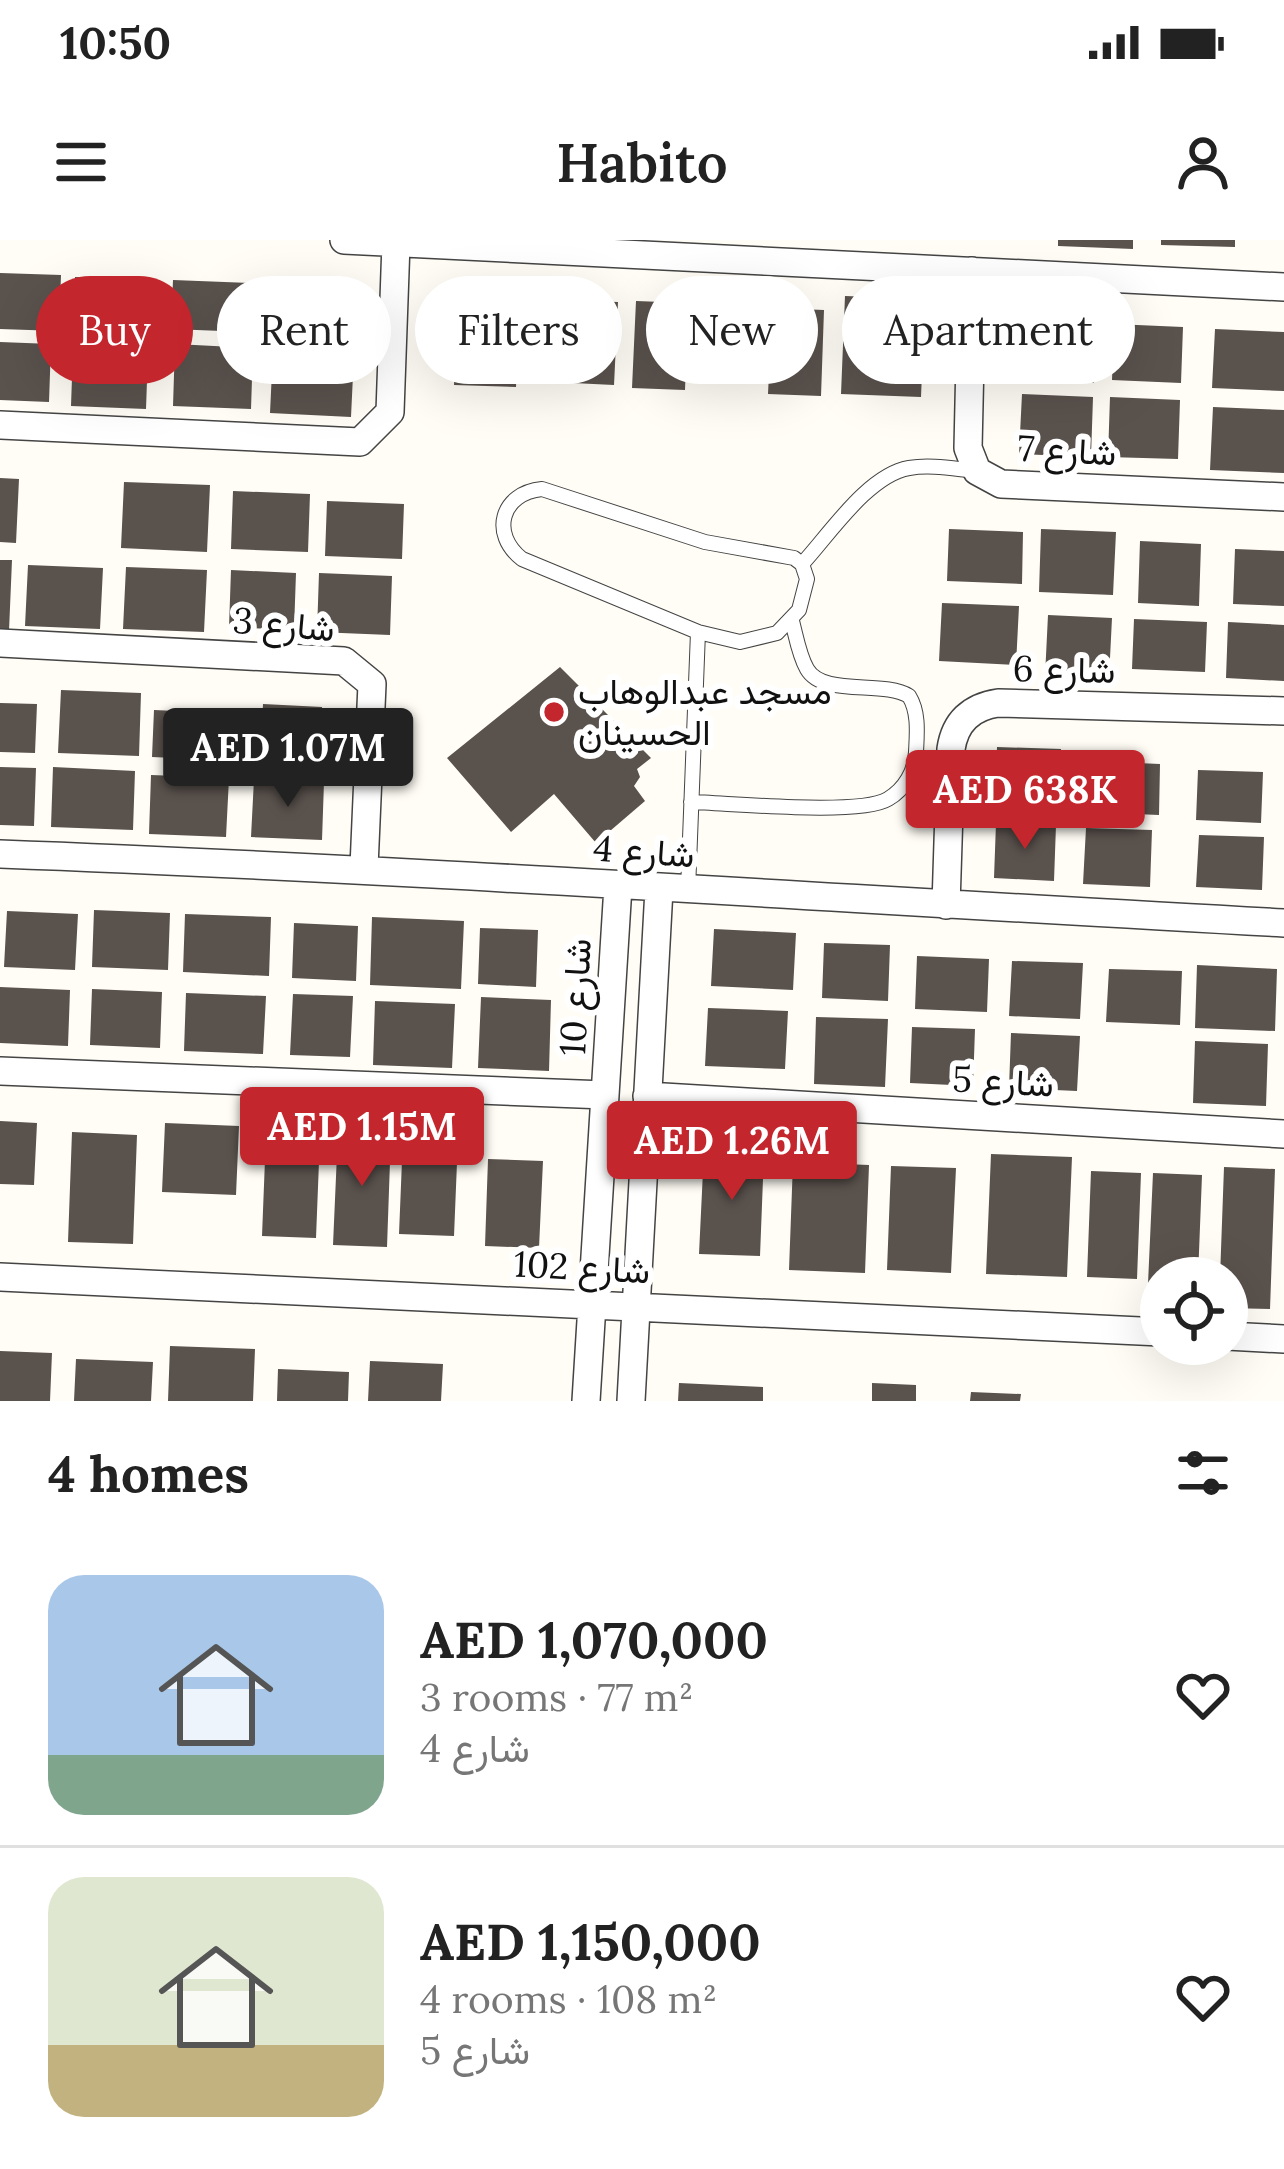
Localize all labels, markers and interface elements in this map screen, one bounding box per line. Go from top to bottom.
text: 10:50 [60,14,171,71]
text: Habito [556,128,728,197]
icon: menu [48,129,114,195]
icon: person [1170,129,1236,195]
chip: Buy [36,276,193,384]
chip: Rent [217,276,391,384]
chip: Filters [415,276,622,384]
chip: New [646,276,818,384]
chip: Apartment [842,276,1135,384]
street label: شارع 7 [1017,424,1117,478]
street label: شارع 3 [231,597,337,653]
street label: شارع 6 [1012,645,1116,695]
place label: مسجد عبدالوهاب الحسينان [578,668,832,755]
marker: مسجد عبدالوهاب الحسينان [541,699,567,725]
pin: AED 1.07M [151,708,425,810]
text: AED 1.07M [190,722,386,772]
pin: AED 638K [901,750,1149,852]
text: AED 638K [933,764,1117,814]
street label: شارع 4 [592,825,696,879]
street label: شارع 10 [549,937,603,1057]
street label: شارع 5 [951,1055,1055,1109]
pin: AED 1.15M [225,1087,499,1189]
text: AED 1.15M [267,1101,457,1151]
pin: AED 1.26M [595,1101,869,1203]
text: AED 1.26M [634,1115,830,1165]
street label: شارع 102 [513,1240,651,1296]
map controls [1140,1257,1248,1365]
button: locate [1140,1257,1248,1365]
icon: filters [1170,1440,1236,1506]
text: 4 homes [48,1441,249,1506]
text: AED 1,070,000 [420,1607,768,1672]
icon: home [144,1623,288,1767]
icon: heart [1170,1662,1236,1728]
text: 3 rooms · 77 m² [420,1672,694,1722]
text: شارع 4 [420,1723,530,1773]
text: AED 1,150,000 [420,1909,761,1974]
icon: home [144,1925,288,2069]
icon: heart [1170,1964,1236,2030]
text: 4 rooms · 108 m² [420,1974,717,2024]
text: شارع 5 [420,2025,530,2075]

